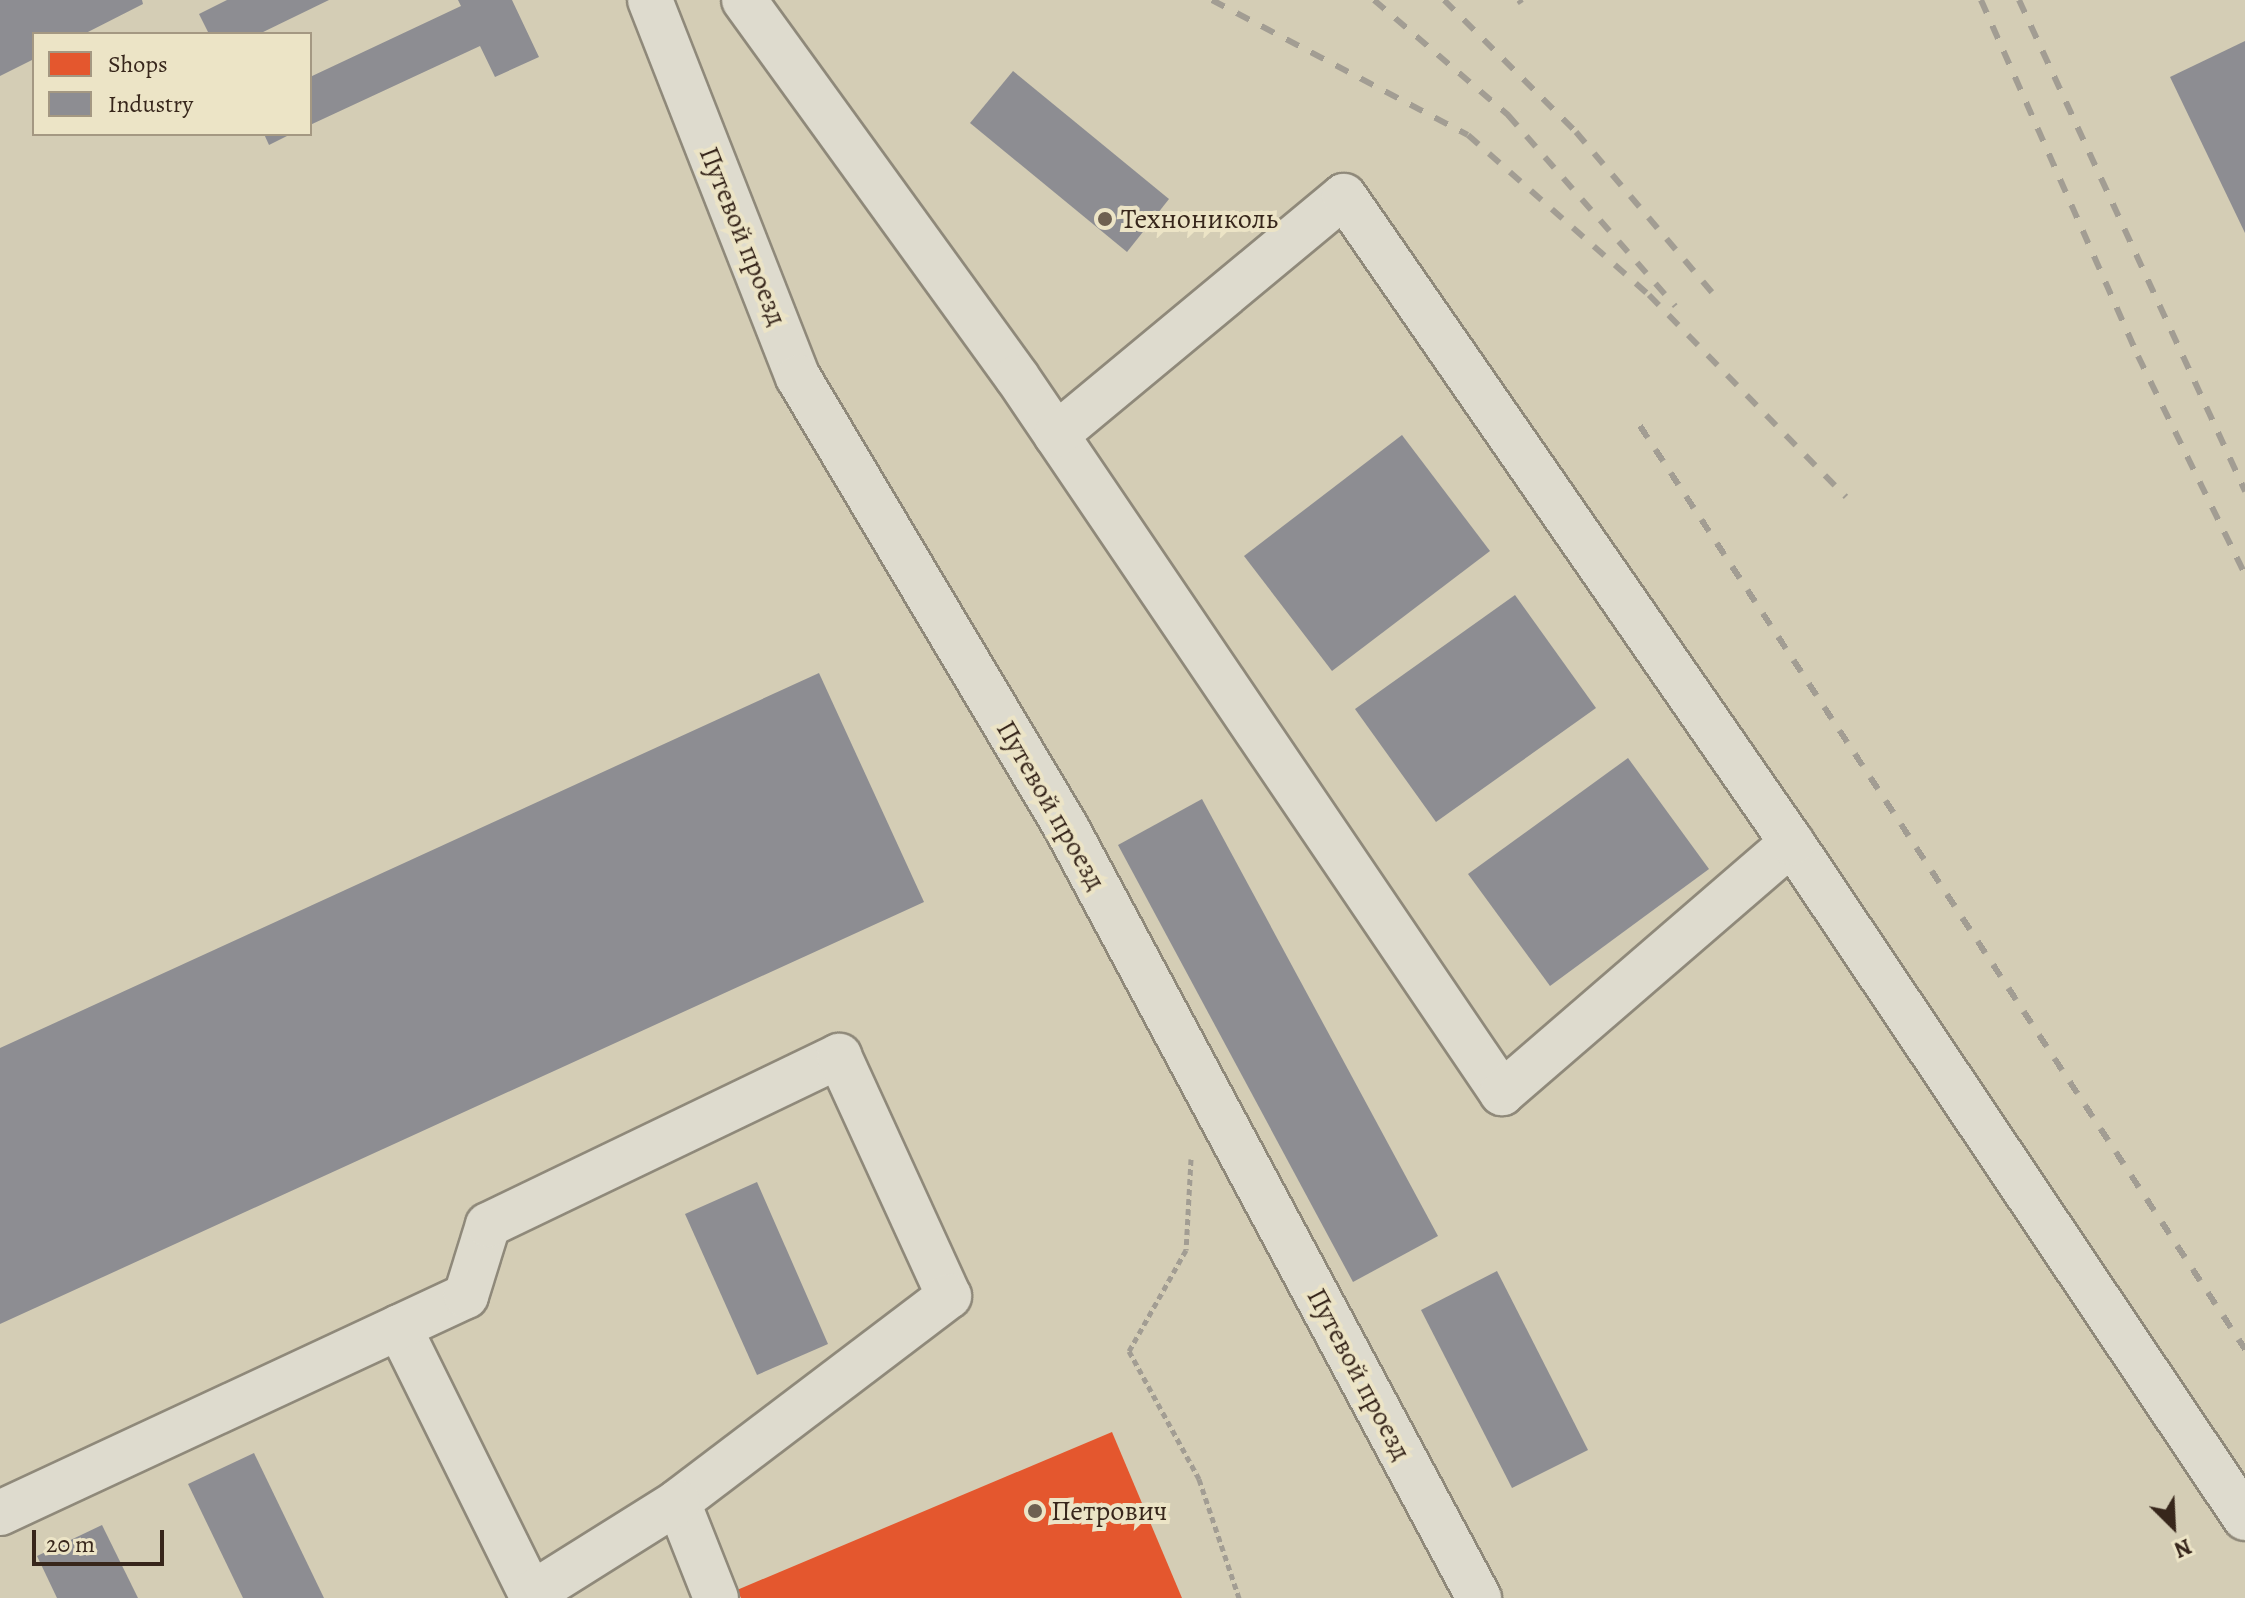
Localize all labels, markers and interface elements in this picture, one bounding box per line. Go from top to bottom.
legend [32,32,312,136]
text: Shops [108,48,168,80]
text: Industry [108,88,193,120]
street label: Путевой проезд [692,142,794,330]
place label: Технониколь [1121,202,1278,236]
marker: Технониколь [1096,210,1114,228]
street label: Путевой проезд [989,714,1113,896]
street label: Путевой проезд [1300,1282,1418,1466]
north arrow [2133,1486,2213,1566]
place label: Петрович [1051,1494,1168,1528]
marker: Петрович [1026,1502,1044,1520]
scale bar [36,1514,168,1564]
text: 20 m [46,1528,95,1560]
text: N [2169,1531,2196,1565]

